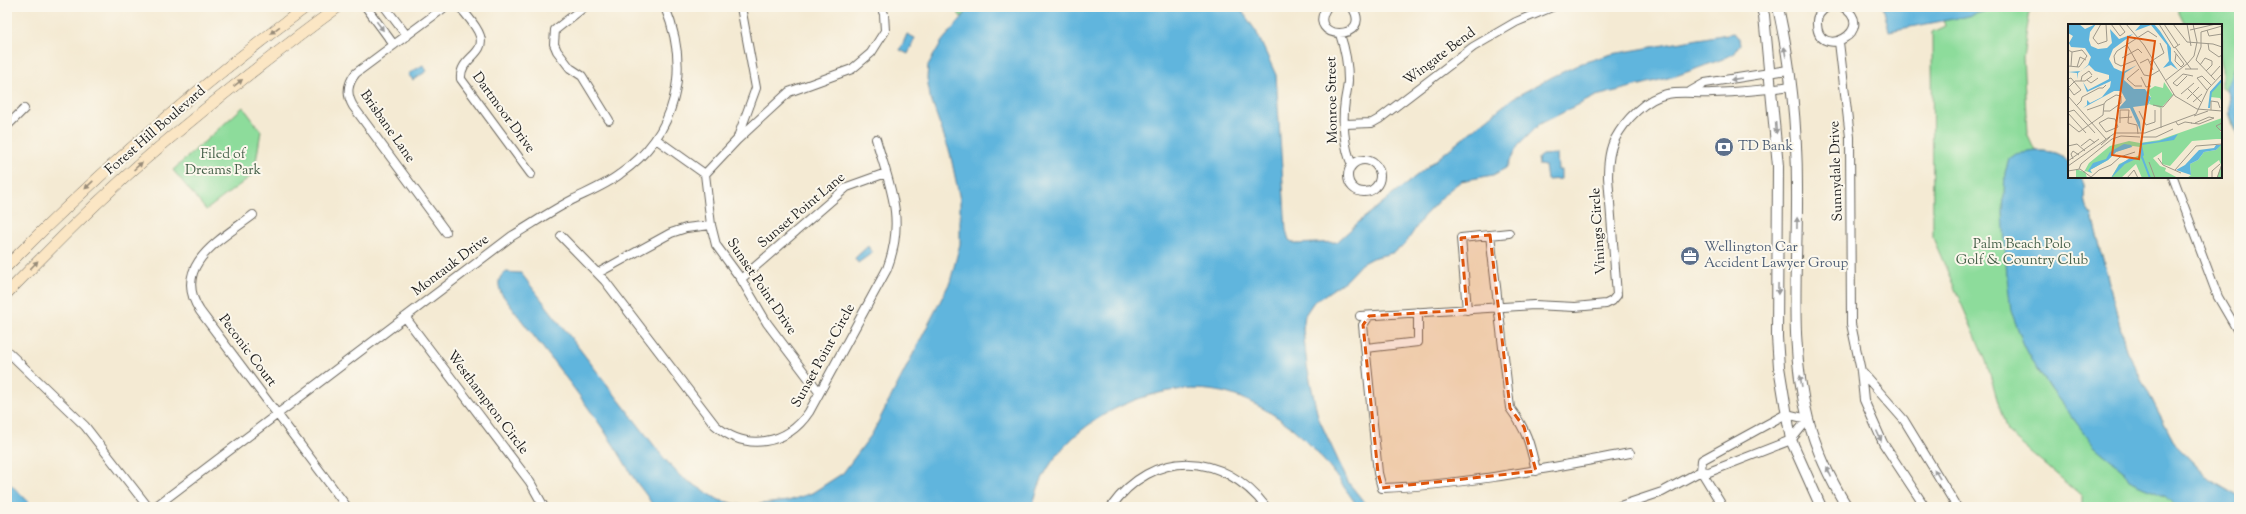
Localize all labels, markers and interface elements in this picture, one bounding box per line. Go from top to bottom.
one-way arrow [376,21,384,31]
street label: Wingate Bend [1400,23,1480,91]
inset map [2068,24,2222,178]
one-way arrow [269,26,280,34]
one-way arrow [1782,46,1788,58]
street label: Monroe Street [1322,56,1344,144]
street label: Dartmoor Drive [467,68,539,158]
one-way arrow [1730,76,1742,82]
one-way arrow [233,78,244,87]
street label: Forest Hill Boulevard [101,82,211,180]
street label: Brisbane Lane [355,87,419,167]
street label: Sunnydale Drive [1825,120,1849,222]
one-way arrow [1772,122,1779,134]
bank icon: TD Bank [1713,136,1735,158]
place label: TD Bank [1738,137,1793,157]
park label: Filed of Dreams Park [185,145,261,181]
one-way arrow [133,161,143,170]
street label: Sunset Point Lane [754,168,850,254]
one-way arrow [84,180,94,190]
street label: Vinings Circle [1586,187,1612,275]
one-way arrow [1794,216,1800,229]
street label: Montauk Drive [408,230,494,302]
street label: Sunset Point Drive [721,235,801,339]
park label: Palm Beach Polo Golf & Country Club [1956,235,2089,271]
place label: Wellington Car Accident Lawyer Group [1704,238,1848,274]
office icon: Wellington Car Accident Lawyer Group [1679,245,1701,267]
one-way arrow [29,260,39,270]
one-way arrow [1774,283,1781,295]
street label: Sunset Point Circle [787,300,861,412]
street label: Peconic Court [213,311,281,392]
street label: Westhampton Circle [441,347,533,459]
one-way arrow [1798,375,1804,387]
one-way arrow [1877,430,1883,442]
one-way arrow [1826,466,1832,478]
one-way arrow [1933,469,1941,479]

